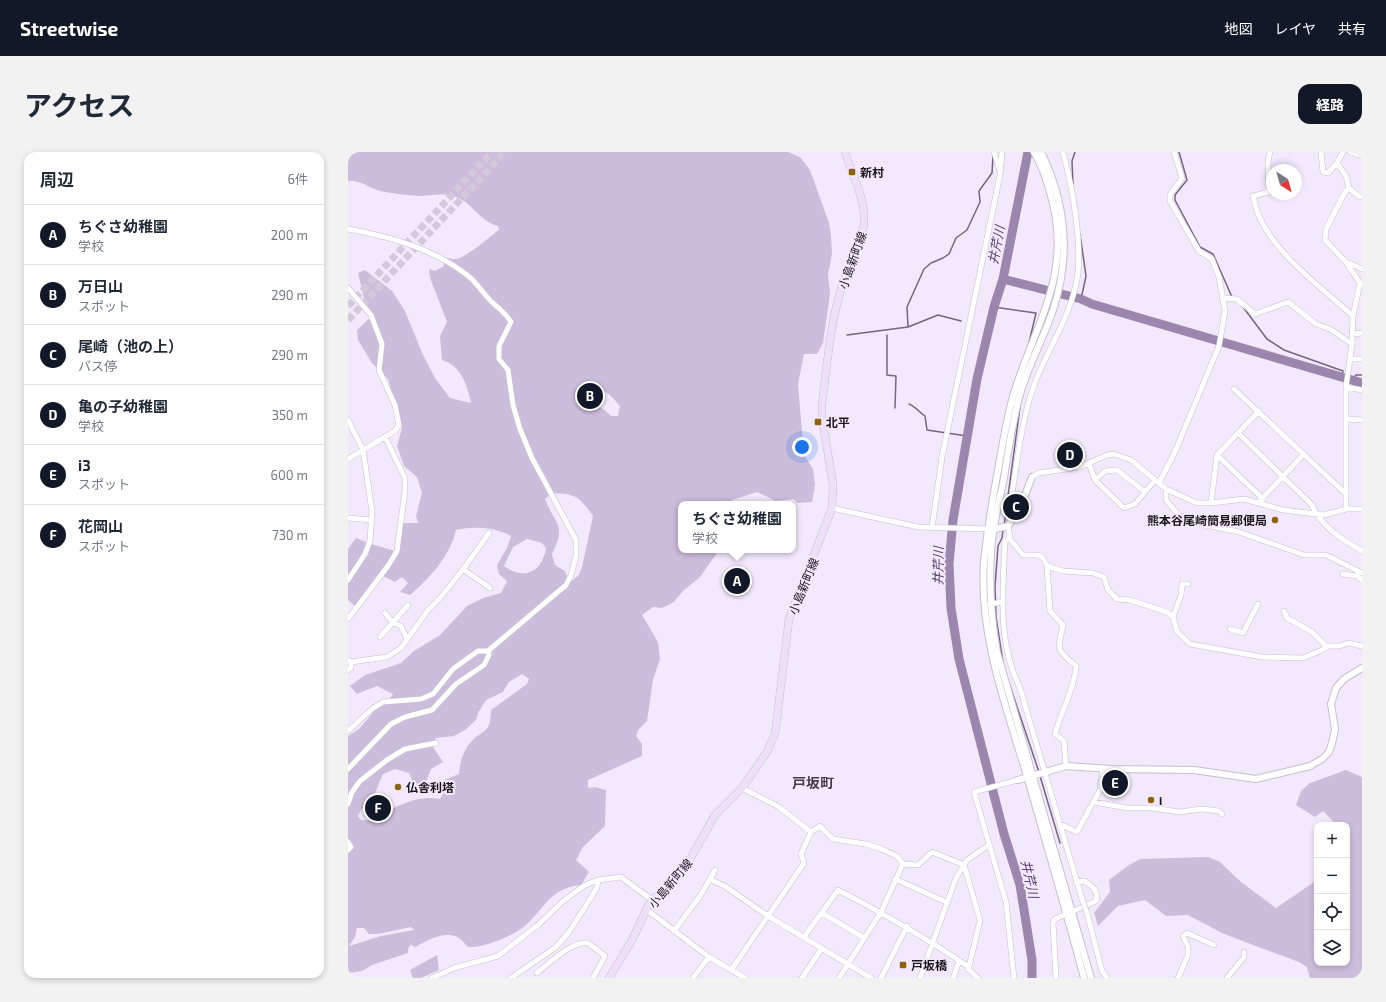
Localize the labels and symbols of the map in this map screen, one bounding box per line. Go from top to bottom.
north arrow [1266,164,1302,200]
place label: 新村 [860,165,884,179]
marker: 新村 [847,167,857,177]
water label: 井芹川 [984,222,1008,266]
street label: 小島新町線 [835,229,869,291]
pin: B [577,381,603,411]
place label: 北平 [826,415,850,429]
marker: 北平 [813,417,823,427]
your location [792,437,812,457]
pin: D [1057,440,1083,470]
pin: C [1003,492,1029,522]
place label: 熊本谷尾崎簡易郵便局 [1147,513,1267,527]
marker: 熊本谷尾崎簡易郵便局 [1270,515,1280,525]
water label: 井芹川 [930,544,946,586]
street label: 小島新町線 [785,556,821,616]
pin: A [724,566,750,596]
pin: E [1102,768,1128,798]
district label: 戸坂町 [792,774,834,791]
place label: 仏舎利塔 [406,780,454,794]
marker: 仏舎利塔 [393,782,403,792]
pin: F [365,793,391,823]
place label: i [1159,793,1162,807]
marker: i [1146,795,1156,805]
street label: 小島新町線 [645,856,695,910]
water label: 井芹川 [1018,858,1043,902]
place label: 戸坂橋 [911,958,948,972]
marker: 戸坂橋 [898,960,908,970]

